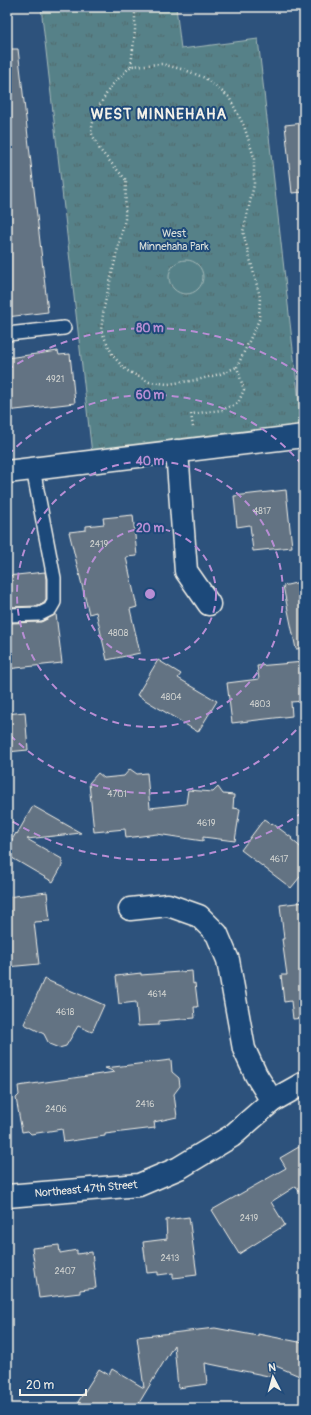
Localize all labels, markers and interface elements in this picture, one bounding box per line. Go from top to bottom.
district label: WEST MINNEHAHA [91,105,227,124]
park label: West Minnehaha Park [139,227,209,253]
text: 80 m [136,321,164,336]
house number: 4921 [46,374,64,385]
text: 60 m [136,388,165,403]
text: 40 m [135,454,165,469]
house number: 4817 [253,506,271,517]
text: 20 m [136,521,164,536]
house number: 2419 [90,539,109,550]
centre of rings [143,587,157,601]
house number: 4808 [108,628,129,639]
house number: 4804 [160,692,182,703]
house number: 4803 [250,699,270,710]
house number: 4701 [107,789,127,800]
house number: 4619 [197,818,216,829]
house number: 4617 [270,854,289,865]
house number: 4614 [147,989,167,1000]
house number: 4618 [56,1007,75,1018]
house number: 2416 [135,1099,155,1110]
house number: 2406 [45,1104,67,1115]
street label: Northeast 47th Street [34,1178,139,1200]
house number: 2419 [240,1213,259,1224]
house number: 2413 [161,1253,179,1264]
house number: 2407 [54,1266,76,1277]
north arrow [253,1357,293,1397]
text: N [268,1361,277,1374]
scale bar [20,1371,86,1397]
text: 20 m [26,1378,55,1393]

